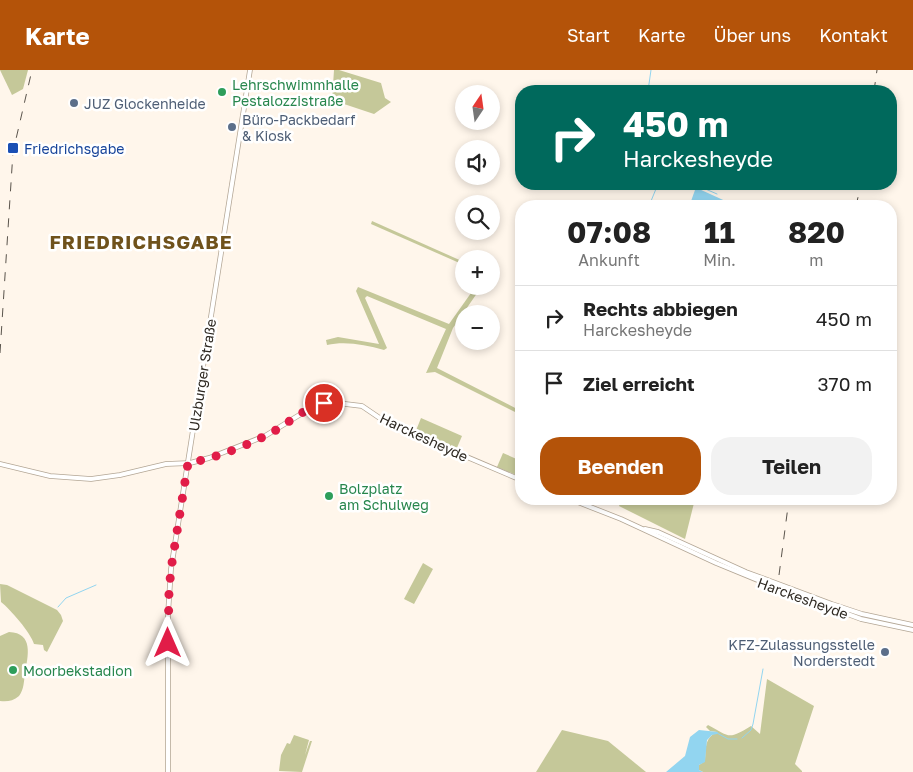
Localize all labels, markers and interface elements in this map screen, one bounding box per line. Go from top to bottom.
text: Karte [25,21,90,50]
text: Start [567,24,610,46]
text: Karte [638,24,685,46]
text: Über uns [713,24,791,46]
text: Kontakt [819,24,888,46]
place label: Lehrschwimmhalle Pestalozzistraße [232,76,359,109]
north arrow [455,85,500,130]
map controls [455,85,500,350]
marker: Lehrschwimmhalle Pestalozzistraße [216,86,228,98]
place label: JUZ Glockenheide [84,95,206,112]
marker: JUZ Glockenheide [68,97,80,109]
text: 450 m [623,103,728,145]
icon: right [540,105,605,170]
place label: Büro-Packbedarf & Kiosk [242,111,355,144]
marker: Büro-Packbedarf & Kiosk [226,121,238,133]
place label: Friedrichsgabe [24,140,124,157]
button: sound [455,140,500,185]
marker: Friedrichsgabe [6,141,20,155]
text: Harckesheyde [623,145,773,172]
button: search [455,195,500,240]
text: 07:08 [567,214,651,250]
text: 11 [704,214,735,250]
text: 820 [788,214,845,250]
district label: FRIEDRICHSGABE [49,230,233,253]
button: + [455,250,500,295]
text: Ankunft [578,250,640,270]
text: Min. [703,250,736,270]
text: m [809,250,824,270]
text: Rechts abbiegen [583,297,738,320]
icon: right [540,304,568,332]
button: − [455,305,500,350]
text: 450 m [816,307,872,330]
street label: Ulzburger Straße [185,317,219,433]
text: Harckesheyde [583,320,692,340]
icon: arrive [540,369,568,397]
text: Ziel erreicht [583,372,695,395]
text: 370 m [817,372,872,395]
pin [303,382,345,424]
icon: arrive [310,389,338,417]
street label: Harckesheyde [377,409,471,465]
button: Beenden [540,437,701,495]
button: Teilen [711,437,872,495]
place label: Bolzplatz am Schulweg [339,480,429,513]
marker: Bolzplatz am Schulweg [323,490,335,502]
street label: Harckesheyde [755,574,851,622]
position arrow [141,616,193,668]
place label: KFZ-Zulassungsstelle Norderstedt [728,636,875,669]
marker: KFZ-Zulassungsstelle Norderstedt [879,646,891,658]
place label: Moorbekstadion [23,662,132,679]
marker: Moorbekstadion [7,664,19,676]

